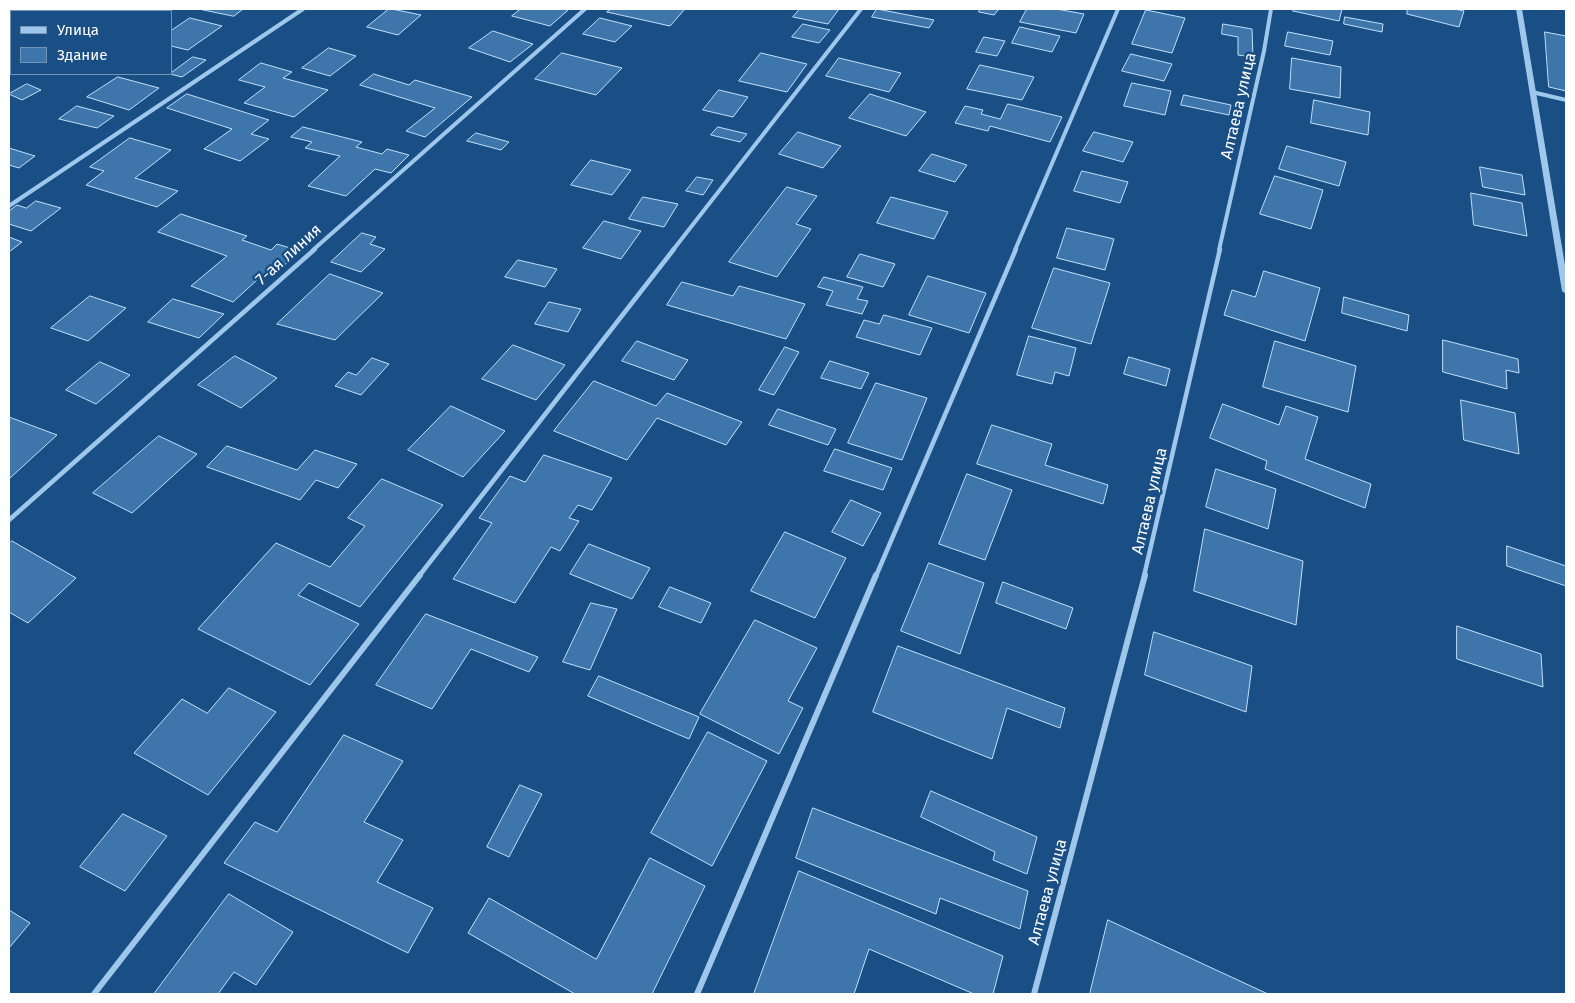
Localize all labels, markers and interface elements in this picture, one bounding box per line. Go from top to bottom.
legend [10,10,172,75]
text: Улица [57,21,99,39]
text: Здание [57,46,107,64]
street label: Алтаева улица [1217,51,1261,161]
street label: 7-ая линия [252,221,326,289]
street label: Алтаева улица [1128,446,1172,556]
street label: Алтаева улица [1025,837,1071,947]

